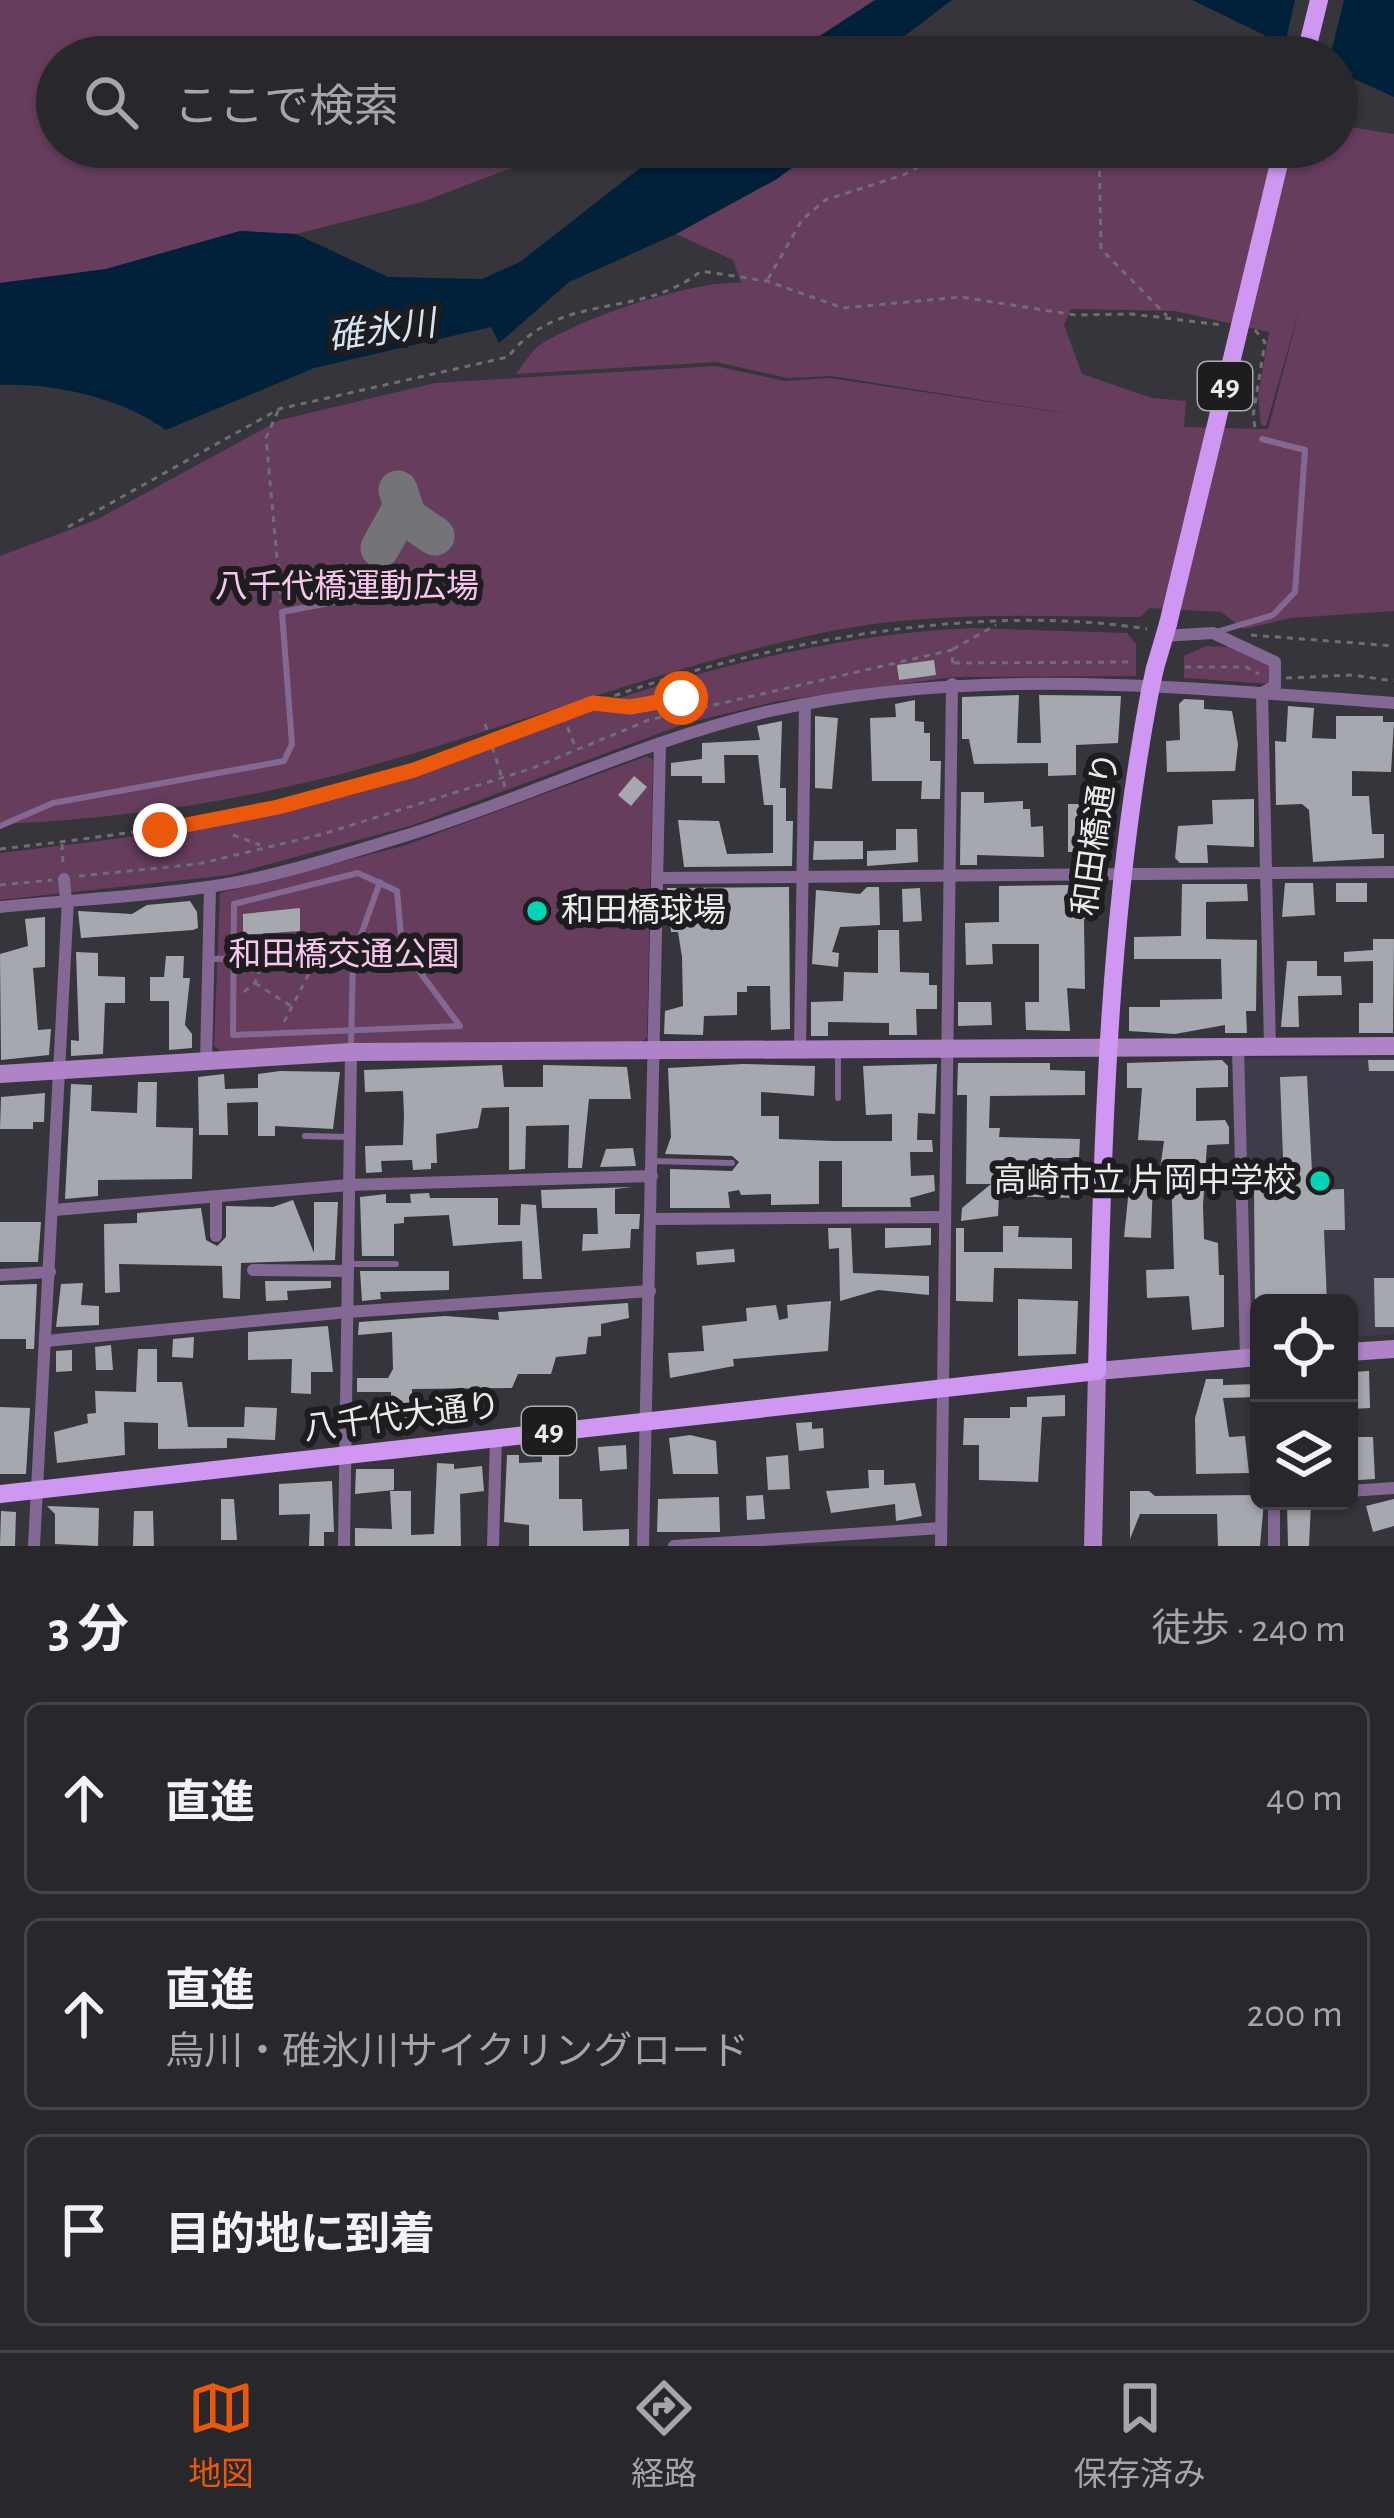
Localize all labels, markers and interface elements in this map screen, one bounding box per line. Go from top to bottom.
search box [36,36,1358,168]
icon: search [78,69,144,135]
text: ここで検索 [174,85,399,130]
water label: 碓氷川 [326,303,442,356]
road number: 49 [1198,362,1252,410]
park label: 八千代橋運動広場 [215,569,479,604]
route start [654,671,708,725]
street label: 和田橋通り [1067,750,1125,918]
route end [133,803,187,857]
place label: 和田橋球場 [561,893,726,928]
marker: 和田橋球場 [524,898,550,924]
park label: 和田橋交通公園 [229,937,460,972]
place label: 高崎市立 片岡中学校 [994,1163,1296,1198]
marker: 高崎市立 片岡中学校 [1307,1168,1333,1194]
map controls [1250,1294,1358,1510]
button: locate [1250,1294,1358,1402]
street label: 八千代大通り [301,1388,502,1446]
button: layers [1250,1402,1358,1510]
road number: 49 [522,1407,576,1455]
text: 3 分 [48,1605,129,1656]
text: 徒歩 · 240 m [1151,1610,1346,1649]
icon: ahead [51,1765,117,1831]
text: 40 m [1266,1779,1343,1818]
text: 直進 [165,1781,255,1826]
text: 直進 [165,1969,255,2014]
icon: ahead [51,1981,117,2047]
text: 200 m [1246,1995,1343,2034]
text: 烏川・碓氷川サイクリングロード [165,2033,749,2072]
icon: arrive [51,2197,117,2263]
text: 目的地に到着 [165,2213,435,2258]
tab: 地図 [188,2375,254,2496]
tab: 経路 [631,2375,697,2496]
tab: 保存済み [1074,2375,1206,2496]

